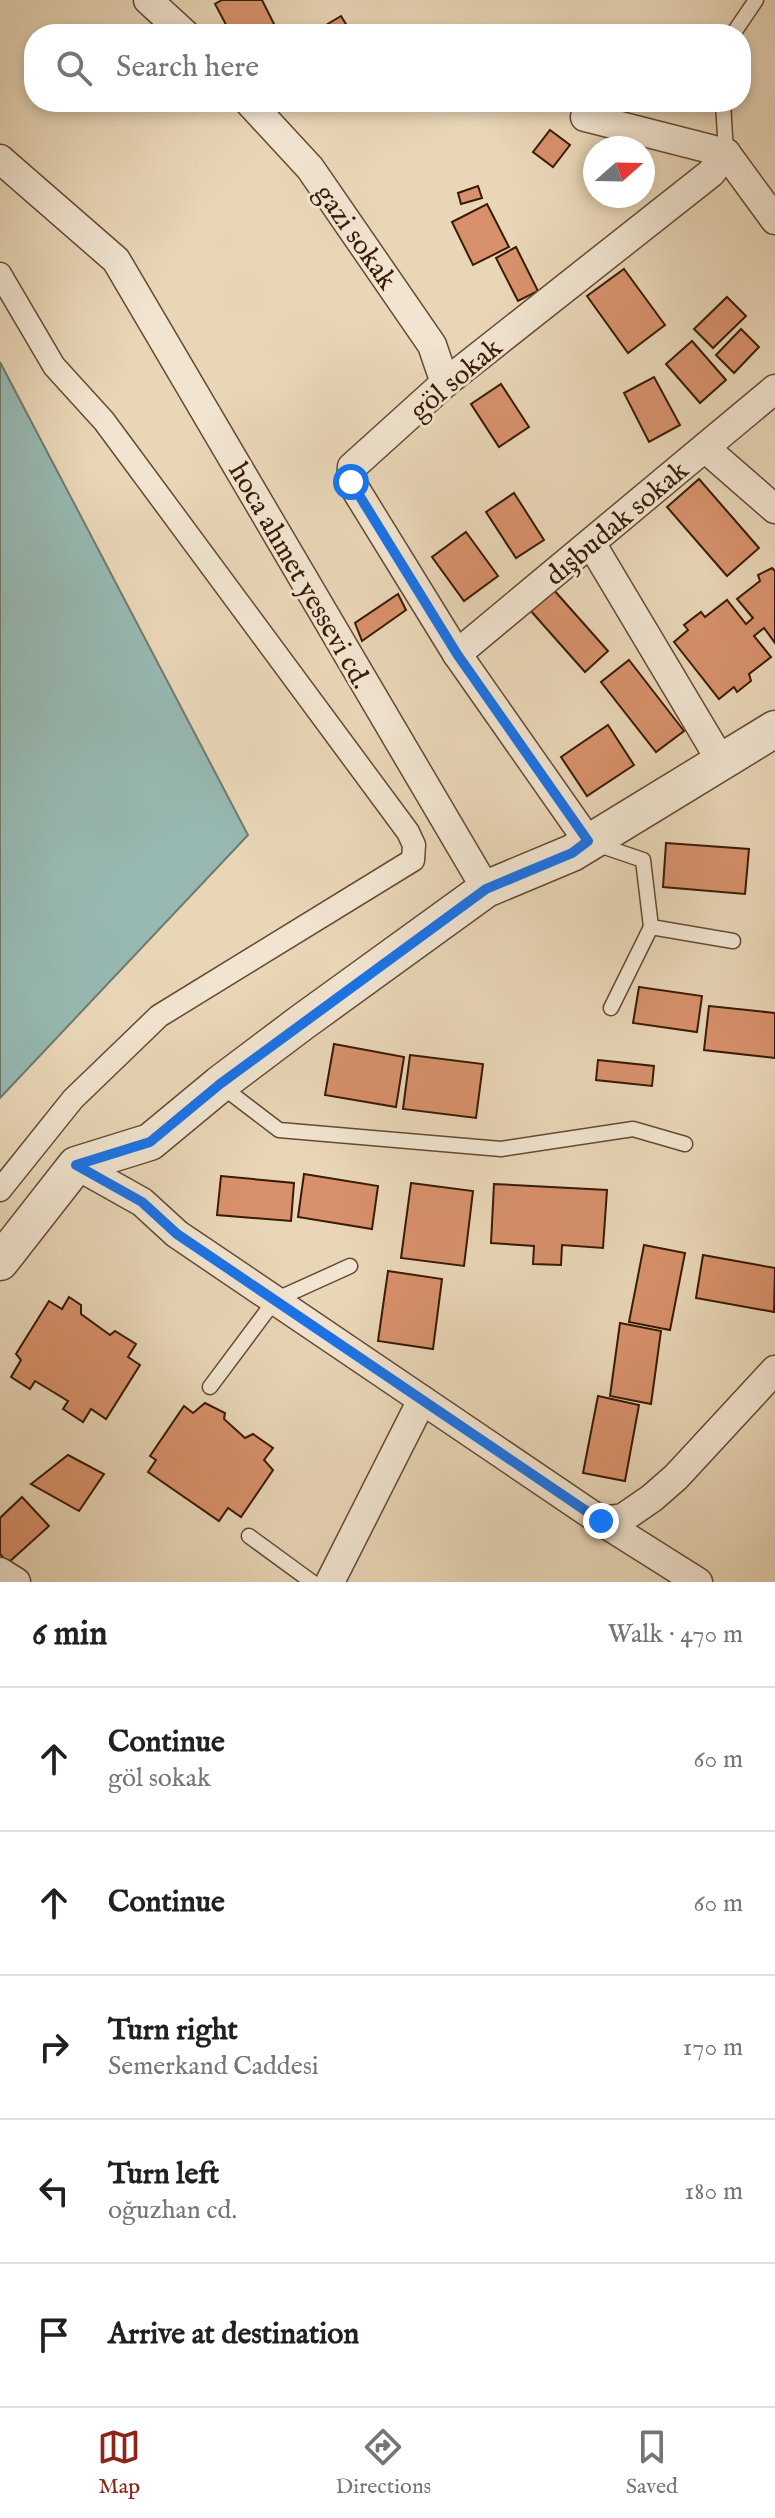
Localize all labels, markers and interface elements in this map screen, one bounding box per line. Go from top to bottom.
search box [24,24,751,112]
icon: search [52,46,96,90]
text: Search here [116,49,259,87]
north arrow [583,136,655,208]
street label: gazi sokak [306,178,404,298]
street label: göl sokak [403,330,511,429]
street label: dışbudak sokak [539,453,697,594]
street label: hoca ahmet yessevi cd. [220,457,378,696]
route start [333,464,369,500]
route end [583,1503,619,1539]
text: 6 min [32,1613,107,1656]
text: Walk · 470 m [608,1618,743,1651]
text: Continue [108,1724,225,1762]
icon: ahead [32,1737,76,1781]
text: 60 m [694,1743,743,1776]
text: göl sokak [108,1762,211,1795]
icon: ahead [32,1881,76,1925]
text: Continue [108,1884,225,1922]
text: 60 m [694,1887,743,1920]
text: Turn right [108,2012,238,2050]
icon: right [32,2025,76,2069]
text: 170 m [683,2031,743,2064]
text: Semerkand Caddesi [108,2050,319,2083]
text: Turn left [108,2156,219,2194]
icon: left [32,2169,76,2213]
text: 180 m [685,2175,743,2208]
text: oğuzhan cd. [108,2194,237,2227]
icon: arrive [32,2313,76,2357]
text: Arrive at destination [108,2316,359,2354]
tab: Map [97,2425,141,2501]
tab: Directions [336,2425,431,2501]
tab: Saved [626,2425,678,2501]

